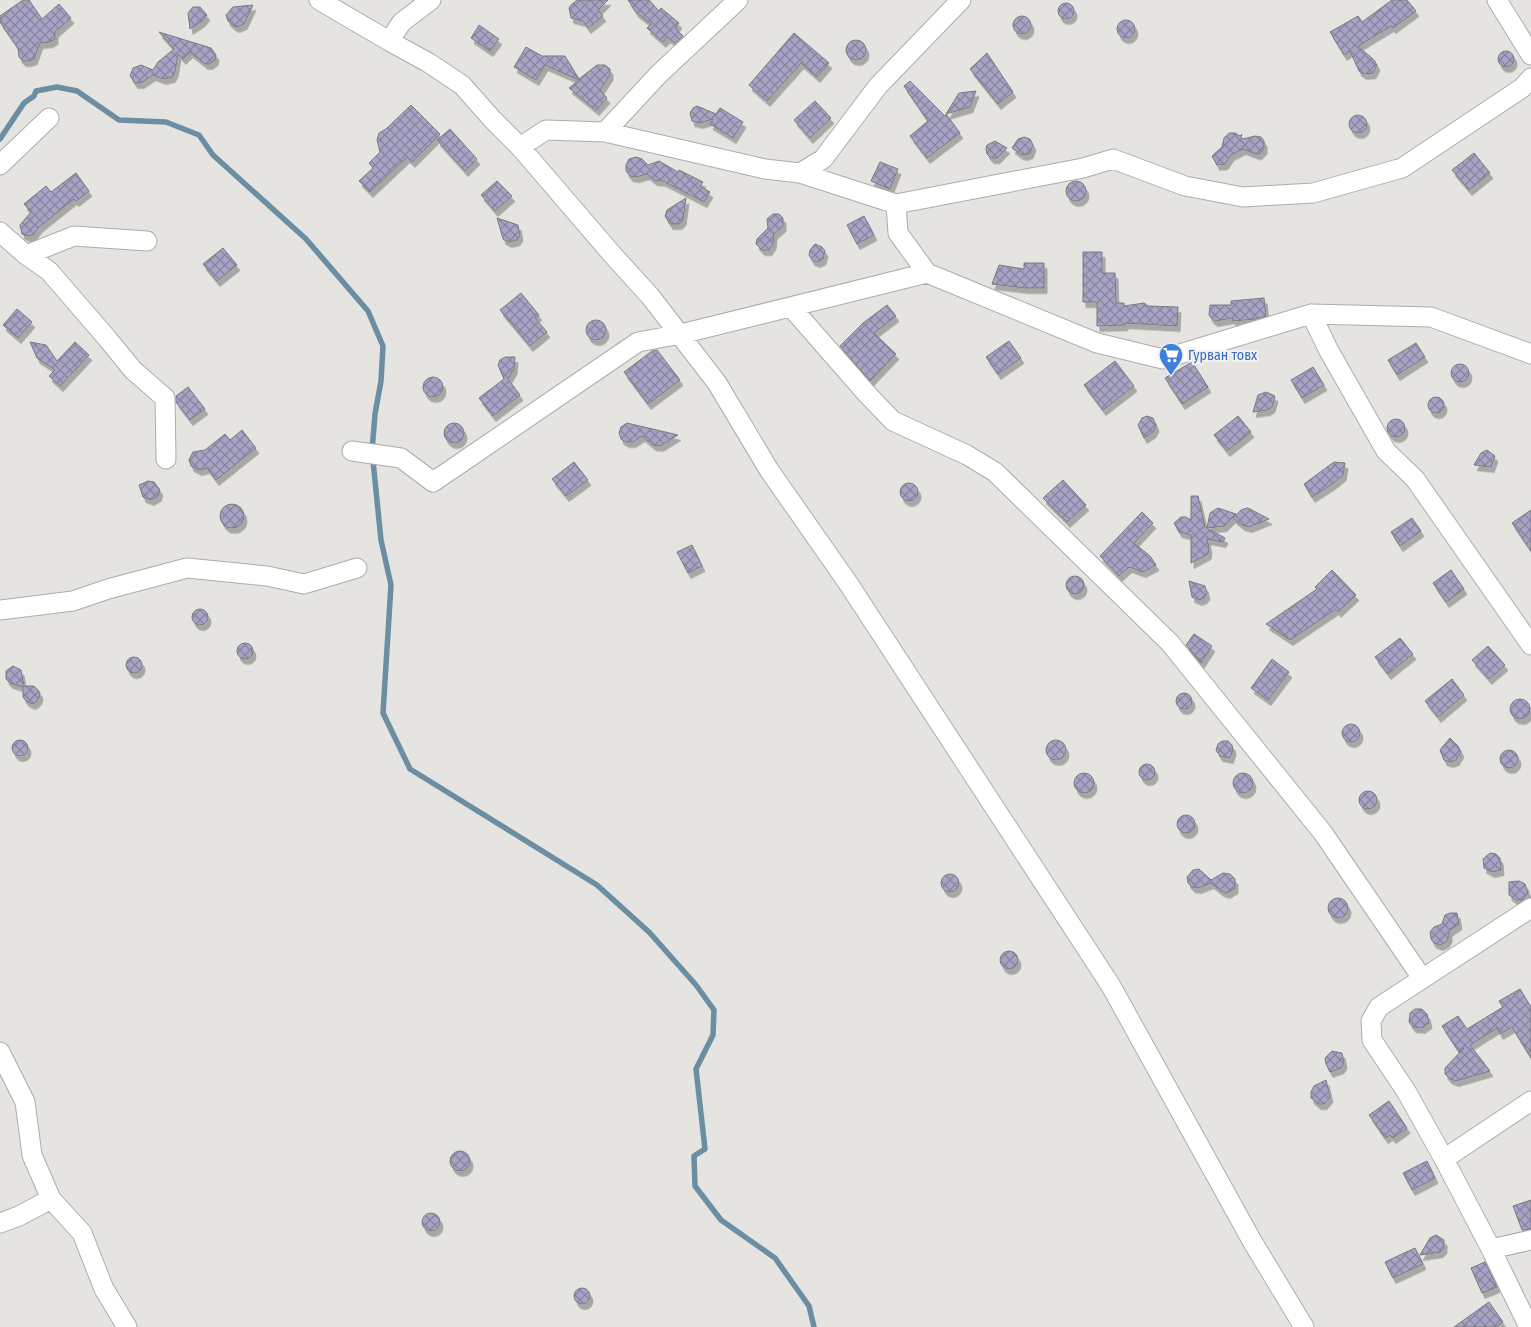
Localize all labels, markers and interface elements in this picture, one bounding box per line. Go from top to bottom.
supermarket icon: Гурван товх [1158,342,1184,376]
place label: Гурван товх [1188,347,1258,364]

